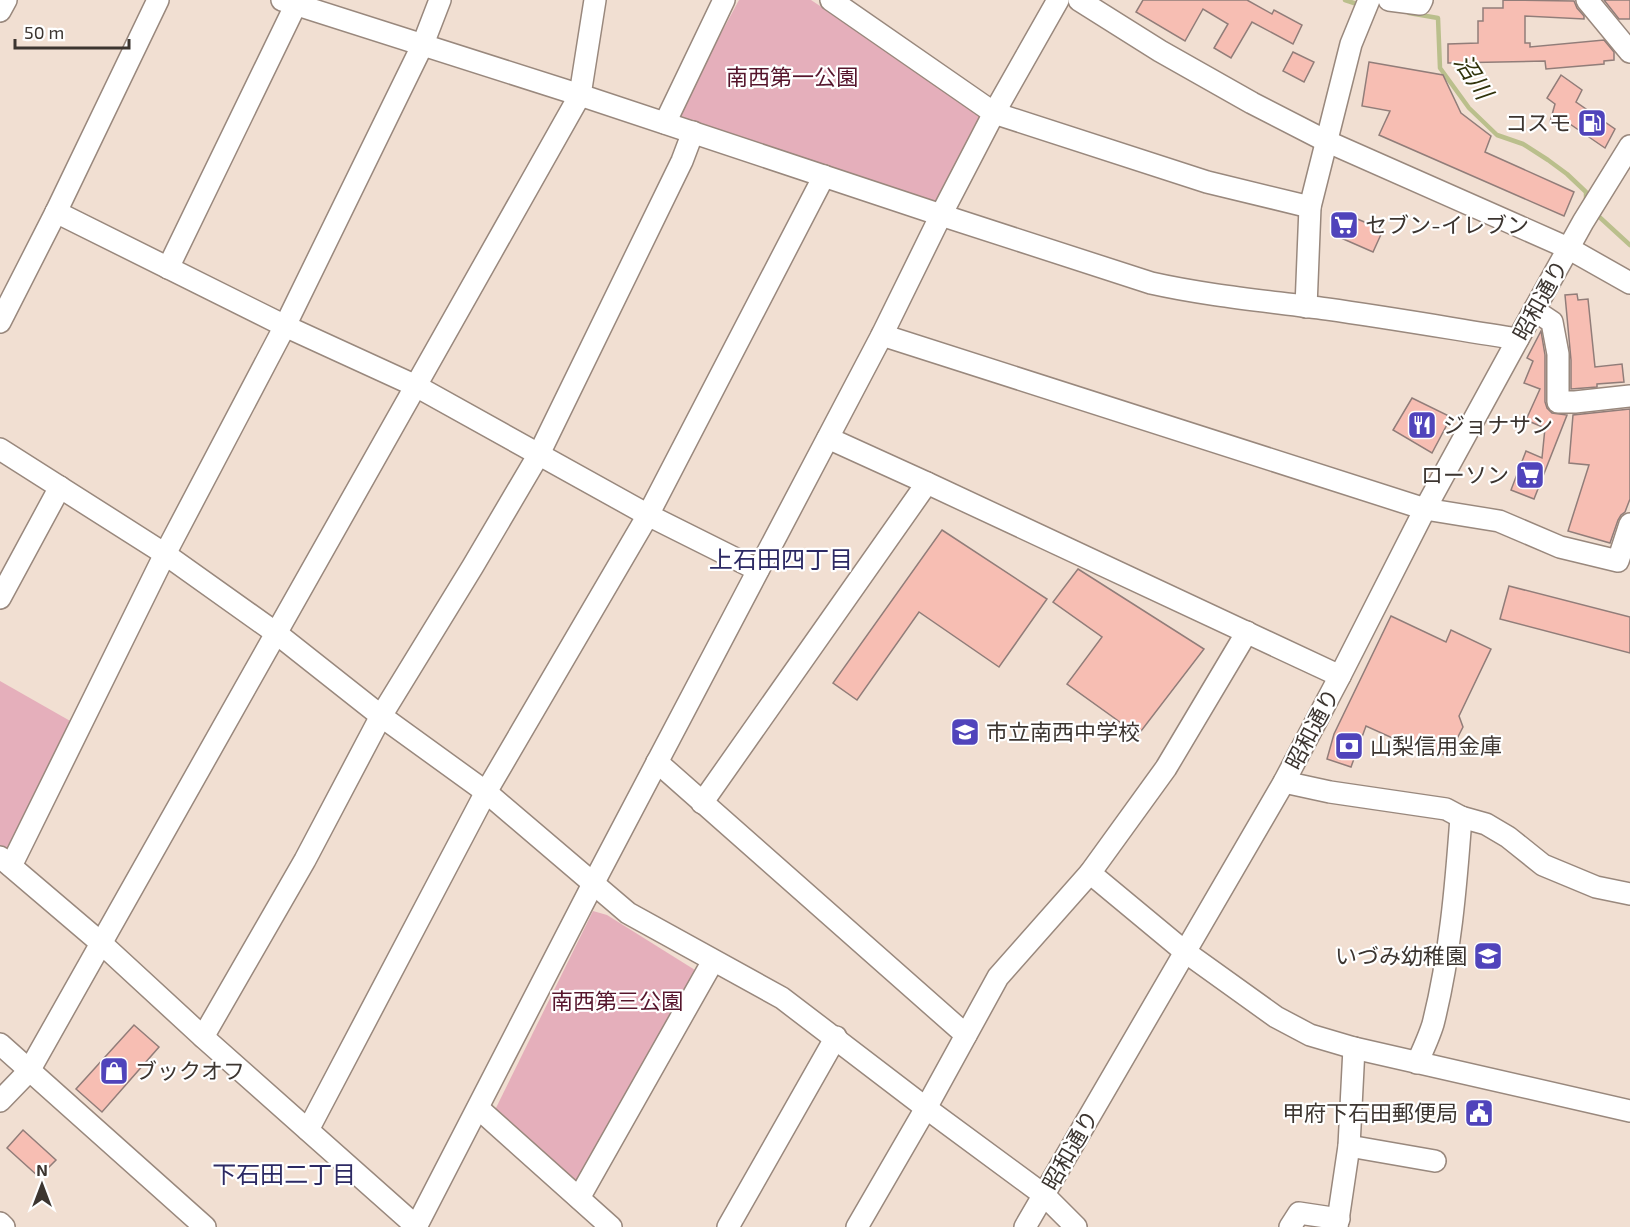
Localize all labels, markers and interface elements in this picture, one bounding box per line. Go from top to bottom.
scale bar [15,12,129,50]
text: 50 m [24,21,64,43]
water label: 沼川 [1449,48,1501,107]
park label: 南西第一公園 [726,63,858,89]
fuel station icon: コスモ [1576,107,1608,139]
place label: コスモ [1505,109,1571,135]
supermarket icon: セブン-イレブン [1328,209,1360,241]
place label: セブン-イレブン [1365,211,1529,237]
street label: 昭和通り [1506,255,1572,344]
restaurant icon: ジョナサン [1406,409,1438,441]
place label: ジョナサン [1443,411,1553,437]
supermarket icon: ローソン [1514,459,1546,491]
place label: ローソン [1421,461,1509,487]
district label: 上石田四丁目 [709,544,853,573]
street label: 昭和通り [1279,684,1343,773]
school or university icon: 市立南西中学校 [949,716,981,748]
place label: 市立南西中学校 [986,718,1140,744]
bank icon: 山梨信用金庫 [1333,730,1365,762]
place label: 山梨信用金庫 [1370,732,1502,758]
school or university icon: いづみ幼稚園 [1472,940,1504,972]
place label: いづみ幼稚園 [1335,942,1467,968]
park label: 南西第三公園 [551,987,683,1013]
shop icon: ブックオフ [98,1055,130,1087]
place label: ブックオフ [135,1057,245,1083]
public building icon: 甲府下石田郵便局 [1463,1097,1495,1129]
place label: 甲府下石田郵便局 [1282,1099,1458,1125]
street label: 昭和通り [1036,1105,1102,1194]
north arrow [12,1155,72,1215]
district label: 下石田二丁目 [212,1159,356,1188]
text: N [36,1160,48,1179]

